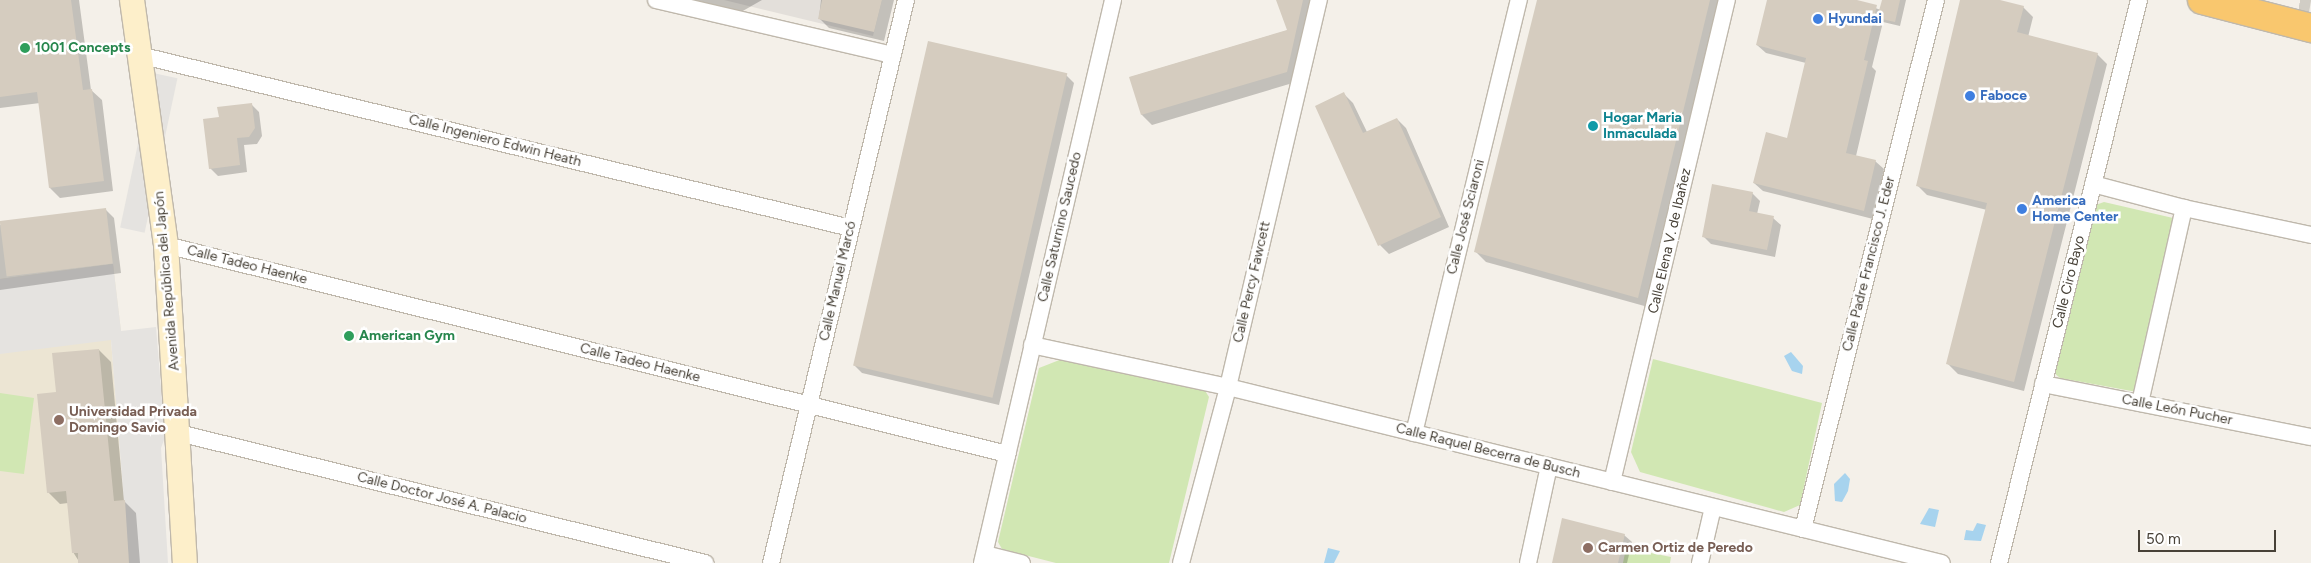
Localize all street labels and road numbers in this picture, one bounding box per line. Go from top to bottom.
street label: Calle Ingeniero Edwin Heath [407,111,583,171]
street label: Calle Saturnino Saucedo [1035,150,1085,304]
street label: Calle José Sciaroni [1444,158,1488,276]
street label: Calle Elena V. de Ibañez [1645,167,1695,315]
street label: Calle Padre Francisco J. Eder [1839,175,1899,353]
street label: Avenida República del Japón [151,191,183,371]
street label: Calle Manuel Marcó [816,219,860,343]
street label: Calle Percy Fawcett [1230,220,1274,344]
street label: Calle Ciro Bayo [2049,234,2089,330]
street label: Calle Tadeo Haenke [185,242,309,288]
street label: Calle Tadeo Haenke [578,340,702,386]
street label: Calle León Pucher [2120,391,2234,429]
street label: Calle Raquel Becerra de Busch [1394,420,1582,482]
street label: Calle Doctor José A. Palacio [355,469,529,527]

